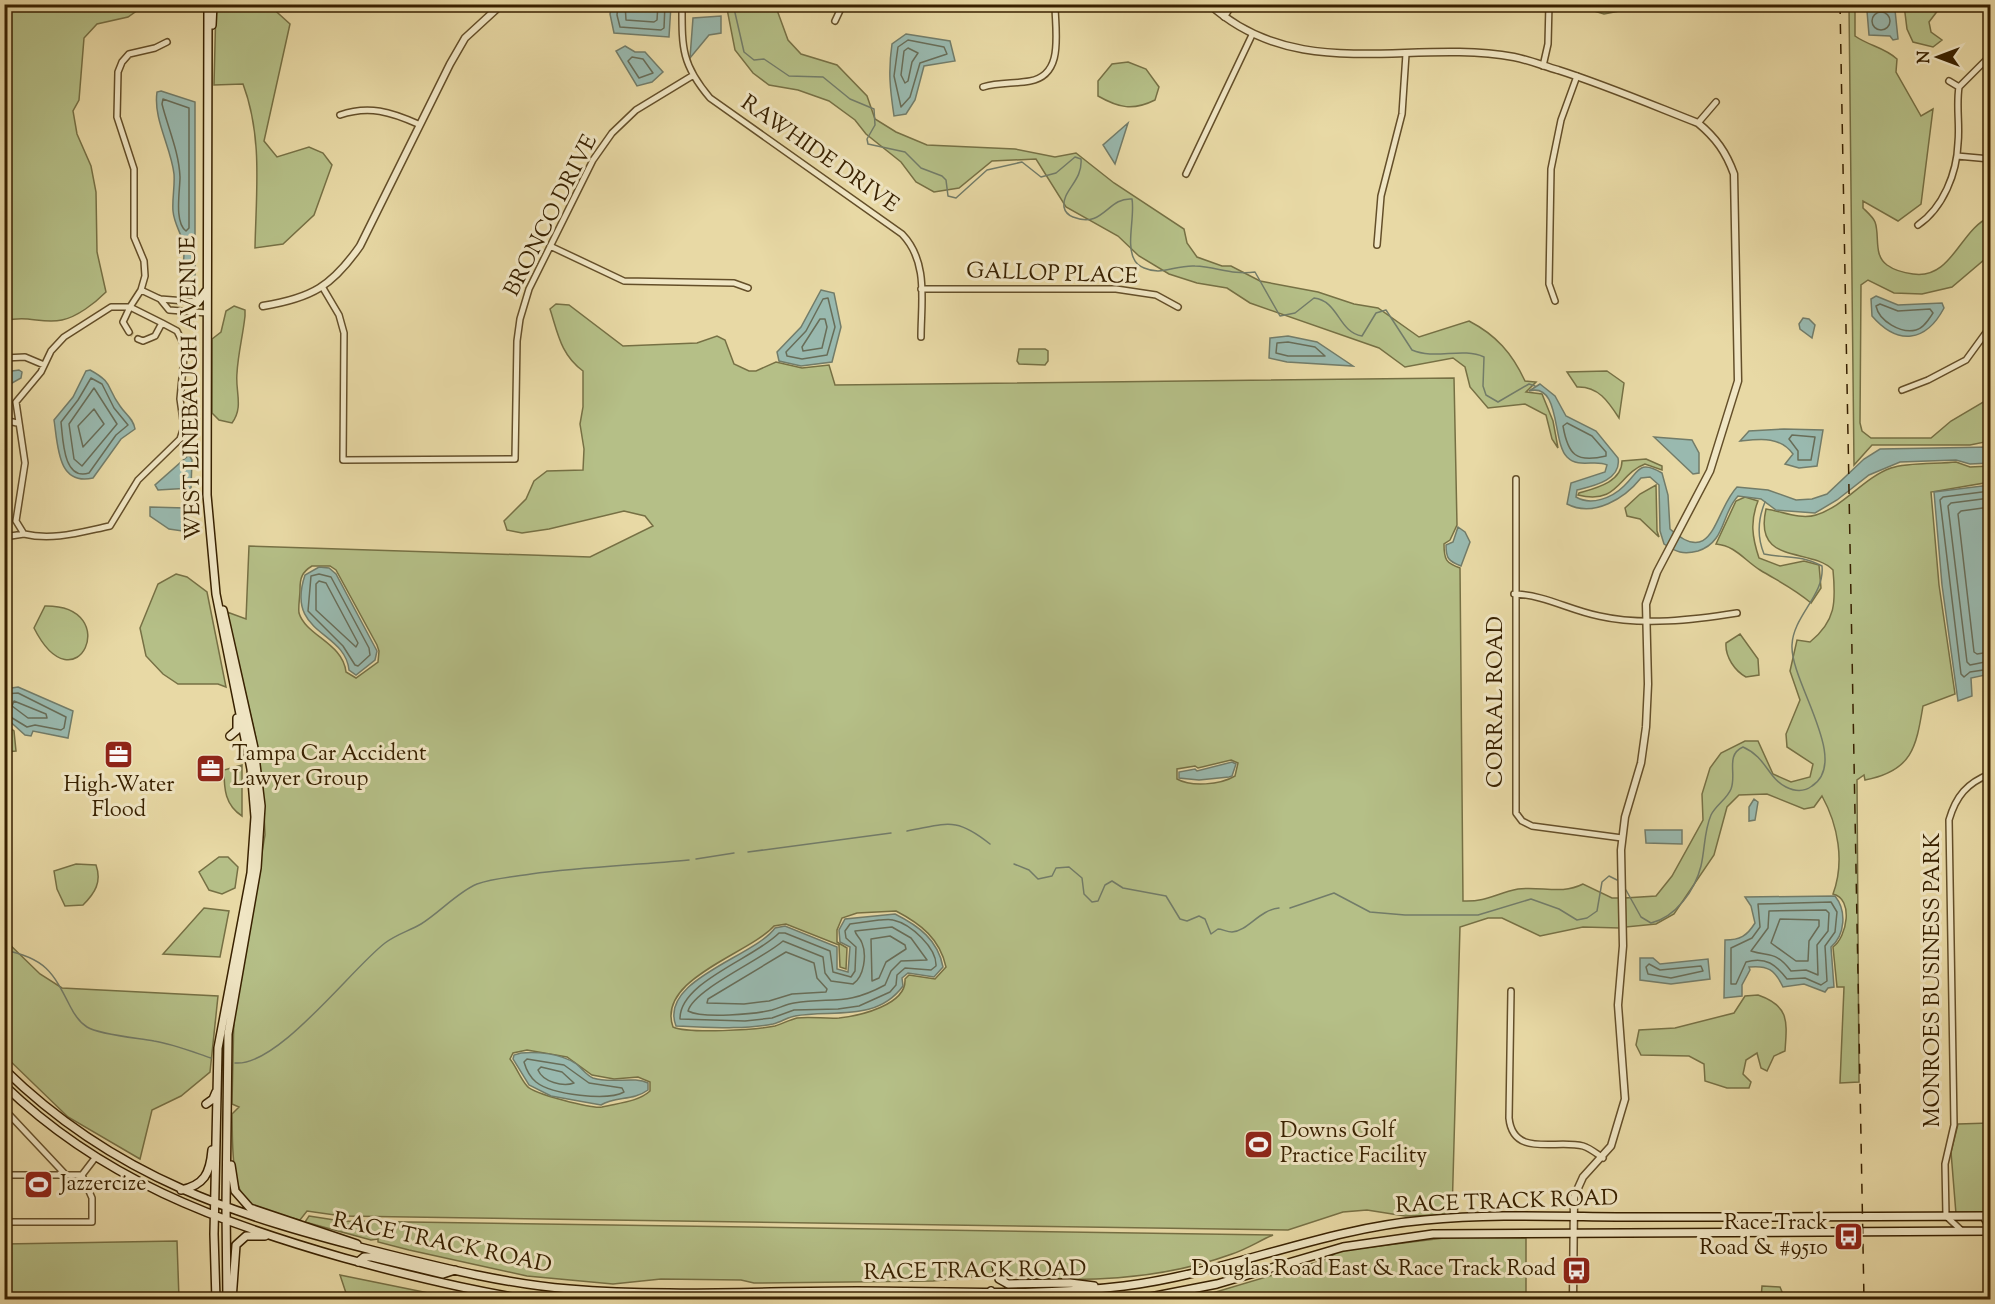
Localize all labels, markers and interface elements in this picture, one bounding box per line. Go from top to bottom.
north arrow [1908,27,1968,87]
text: N [1914,50,1937,63]
street label: RAWHIDE DRIVE [733,88,905,222]
street label: BRONCO DRIVE [497,130,607,302]
street label: WEST LINEBAUGH AVENUE [173,235,211,541]
street label: GALLOP PLACE [966,256,1138,294]
street label: CORRAL ROAD [1481,616,1513,788]
office icon: High-Water Flood [103,738,135,770]
place label: Tampa Car Accident Lawyer Group [232,739,427,796]
office icon: Tampa Car Accident Lawyer Group [195,752,227,784]
place label: High-Water Flood [64,770,174,827]
street label: MONROES BUSINESS PARK [1918,833,1950,1127]
place label: Downs Golf Practice Facility [1280,1116,1427,1173]
sports icon: Downs Golf Practice Facility [1243,1129,1275,1161]
sports icon: Jazzercize [23,1169,55,1201]
place label: Jazzercize [59,1169,146,1201]
street label: RACE TRACK ROAD [1395,1183,1619,1223]
street label: RACE TRACK ROAD [330,1205,554,1283]
place label: Race Track Road & #9510 [1699,1208,1828,1265]
bus stop icon: Race Track Road & #9510 [1833,1221,1865,1253]
street label: RACE TRACK ROAD [863,1254,1087,1290]
place label: Douglas Road East & Race Track Road [1191,1254,1556,1286]
bus stop icon: Douglas Road East & Race Track Road [1561,1254,1593,1286]

